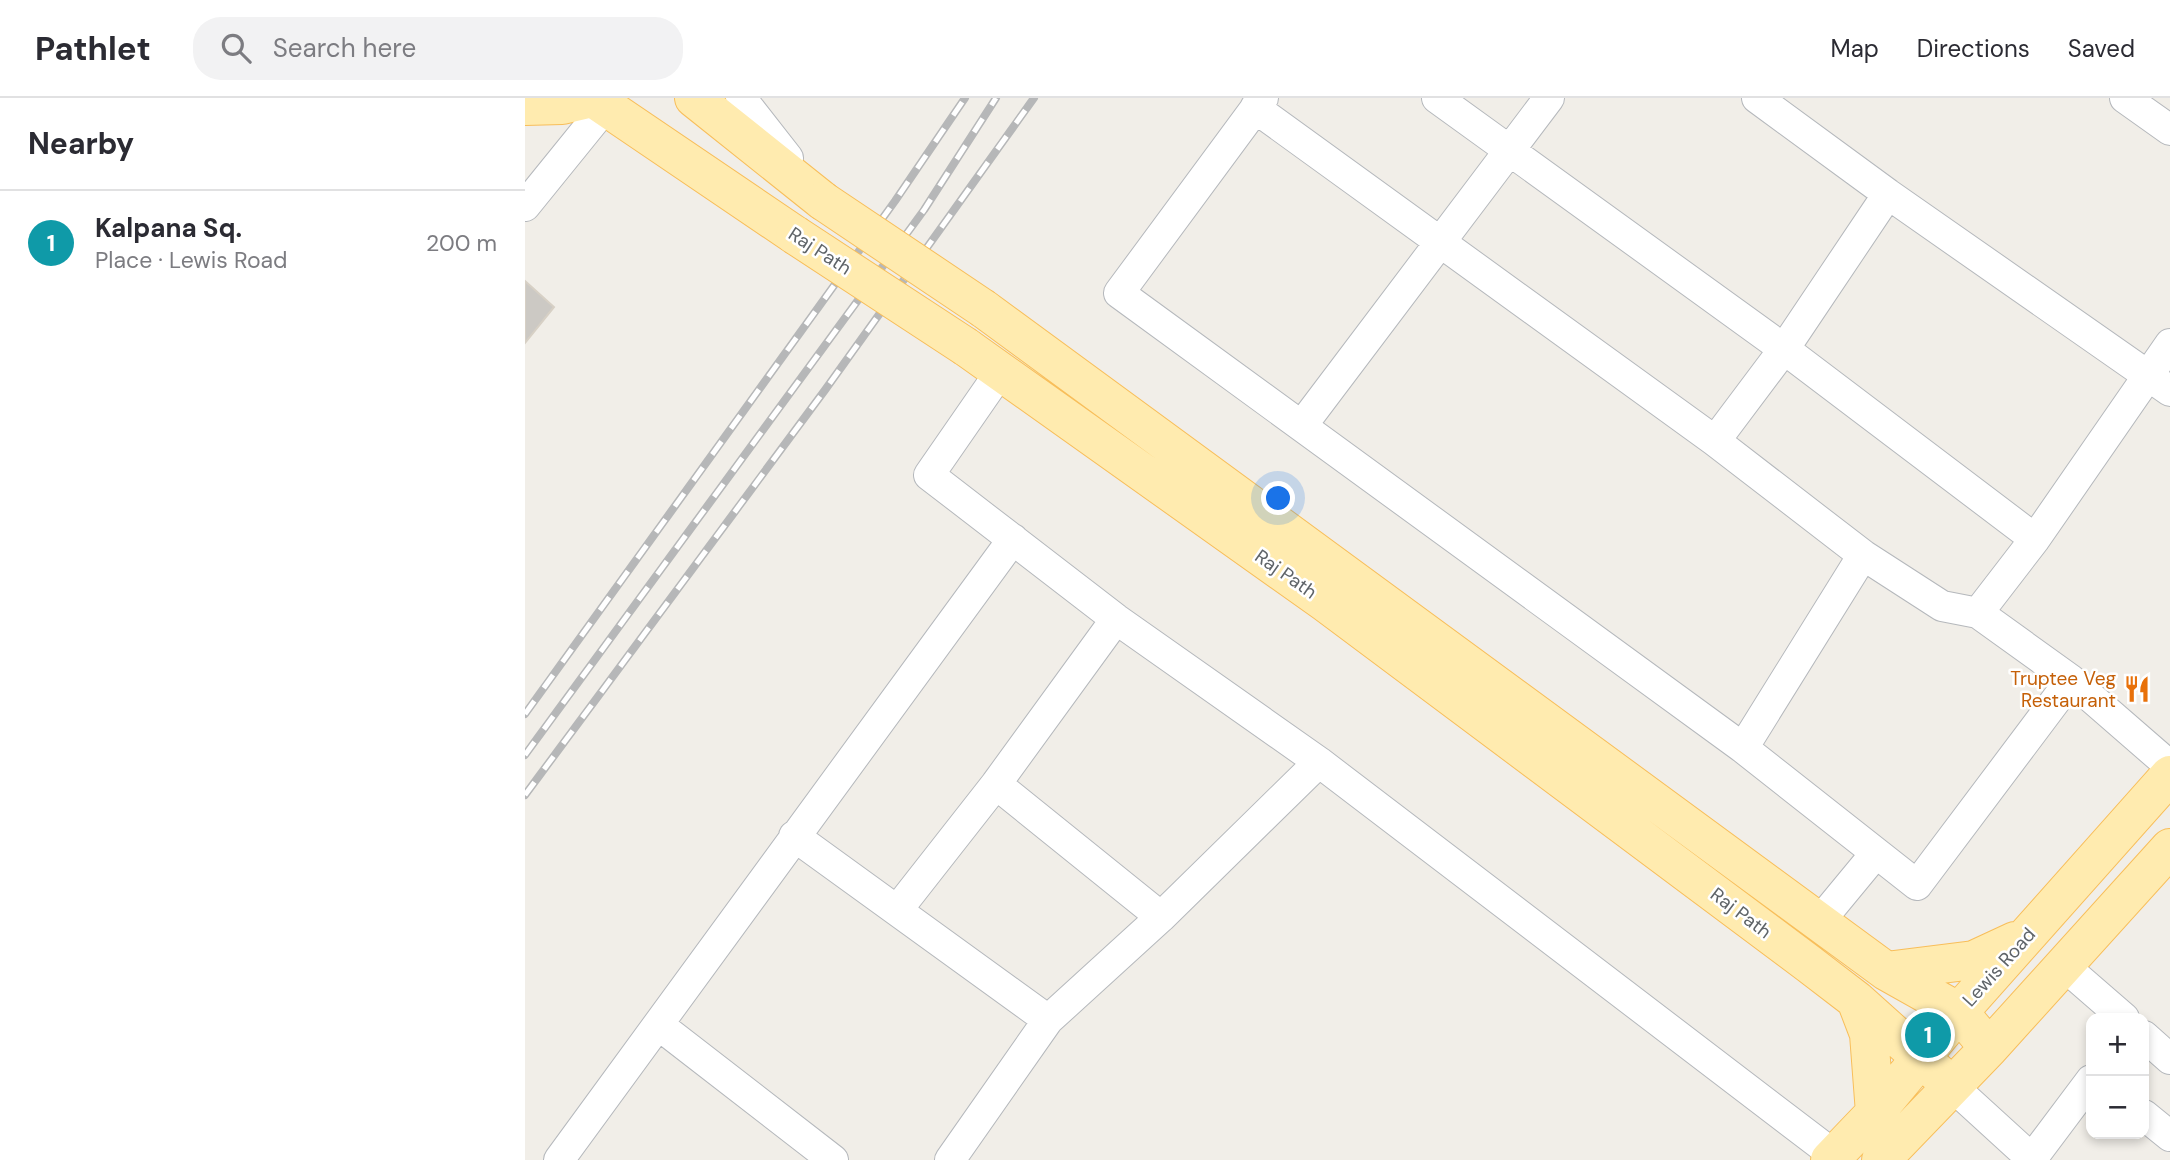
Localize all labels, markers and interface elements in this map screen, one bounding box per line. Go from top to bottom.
search box [193,17,683,80]
text: Pathlet [35,27,151,70]
icon: search [217,29,255,67]
text: Search here [273,31,416,65]
text: Map [1831,33,1879,64]
text: Directions [1917,33,2030,64]
text: Saved [2068,33,2135,64]
text: Nearby [28,124,134,163]
text: Kalpana Sq. [95,211,242,245]
street label: Raj Path [784,221,856,281]
text: 1 [47,228,55,258]
text: 200 m [426,228,497,258]
text: Place · Lewis Road [95,245,288,275]
your location [1261,481,1295,515]
street label: Raj Path [1250,544,1322,604]
place label: Truptee Veg Restaurant [2010,666,2116,713]
restaurant icon: Truptee Veg Restaurant [2122,674,2152,704]
street label: Raj Path [1706,882,1776,944]
street label: Lewis Road [1957,922,2041,1012]
pin: 1 [1905,1009,1951,1061]
map controls [2086,1013,2149,1139]
button: + [2086,1013,2149,1076]
button: − [2086,1076,2149,1139]

